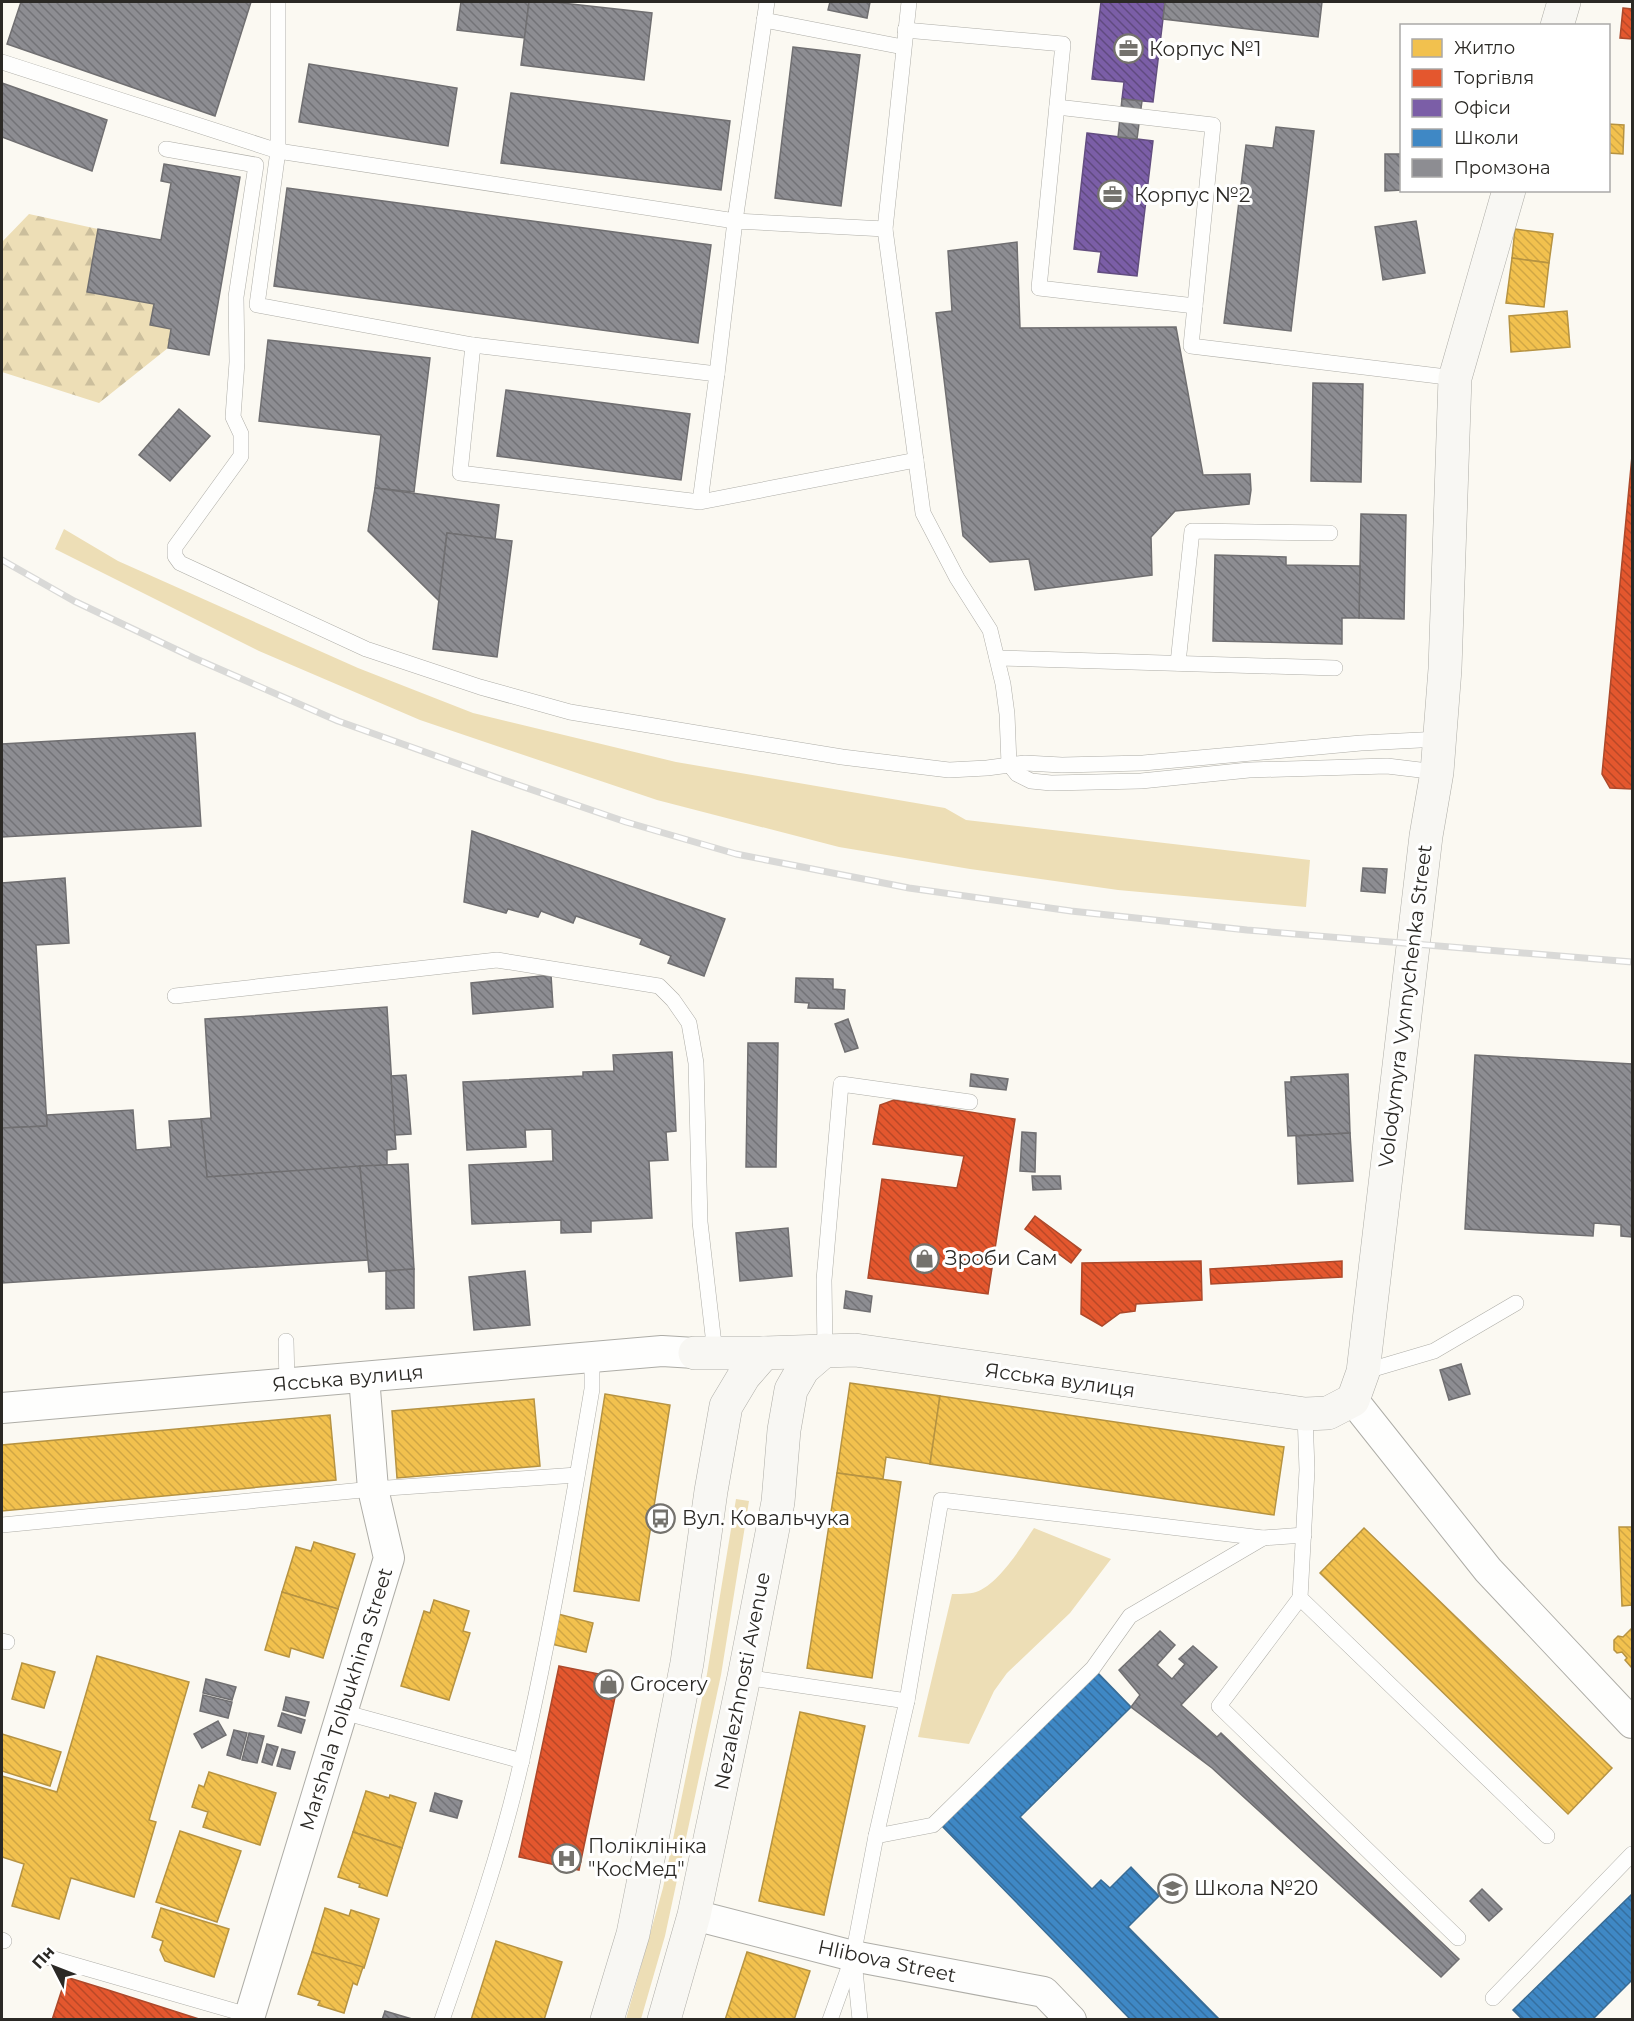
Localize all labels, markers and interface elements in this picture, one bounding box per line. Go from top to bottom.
legend [1400,24,1610,192]
office icon: Корпус №1 [1112,33,1144,65]
place label: Корпус №1 [1149,37,1262,61]
text: Житло [1454,37,1515,59]
text: Торгівля [1454,67,1534,89]
text: Офіси [1454,97,1511,119]
text: Школи [1454,127,1519,149]
text: Промзона [1454,157,1551,179]
office icon: Корпус №2 [1097,179,1129,211]
place label: Корпус №2 [1134,183,1250,207]
street label: Volodymyra Vynnychenka Street [1373,843,1437,1169]
shop icon: Зроби Сам [908,1242,940,1274]
place label: Зроби Сам [945,1246,1058,1270]
street label: Ясська вулиця [983,1358,1137,1402]
street label: Ясська вулиця [271,1359,425,1397]
bus stop icon: Вул. Ковальчука [645,1502,677,1534]
place label: Вул. Ковальчука [682,1506,850,1530]
street label: Marshala Tolbukhina Street [295,1565,397,1833]
street label: Nezalezhnosti Avenue [709,1570,775,1792]
shop icon: Grocery [593,1668,625,1700]
place label: Grocery [630,1672,708,1696]
place label: Поліклініка "КосМед" [588,1834,707,1881]
hospital icon: Поліклініка "КосМед" [551,1842,583,1874]
school or university icon: Школа №20 [1157,1872,1189,1904]
place label: Школа №20 [1194,1876,1318,1900]
street label: Hlibova Street [816,1935,958,1987]
north arrow [24,1937,84,1997]
text: Пн [28,1942,58,1973]

